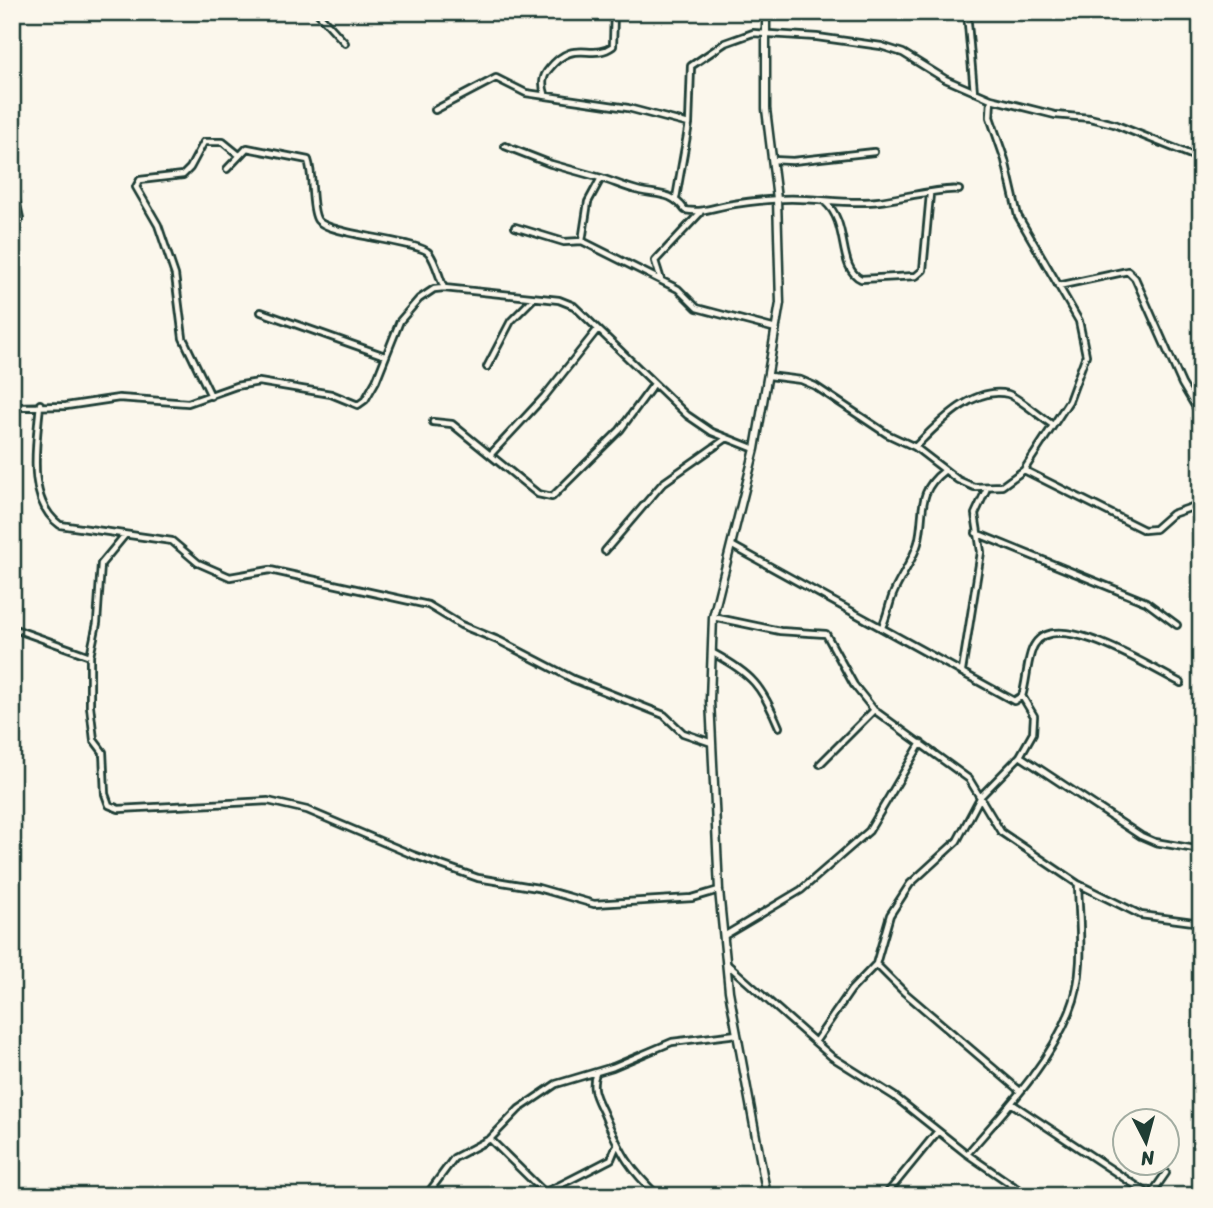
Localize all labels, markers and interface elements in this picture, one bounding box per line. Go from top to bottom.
north arrow [1112,1106,1182,1176]
text: N [1139,1141,1157,1176]

